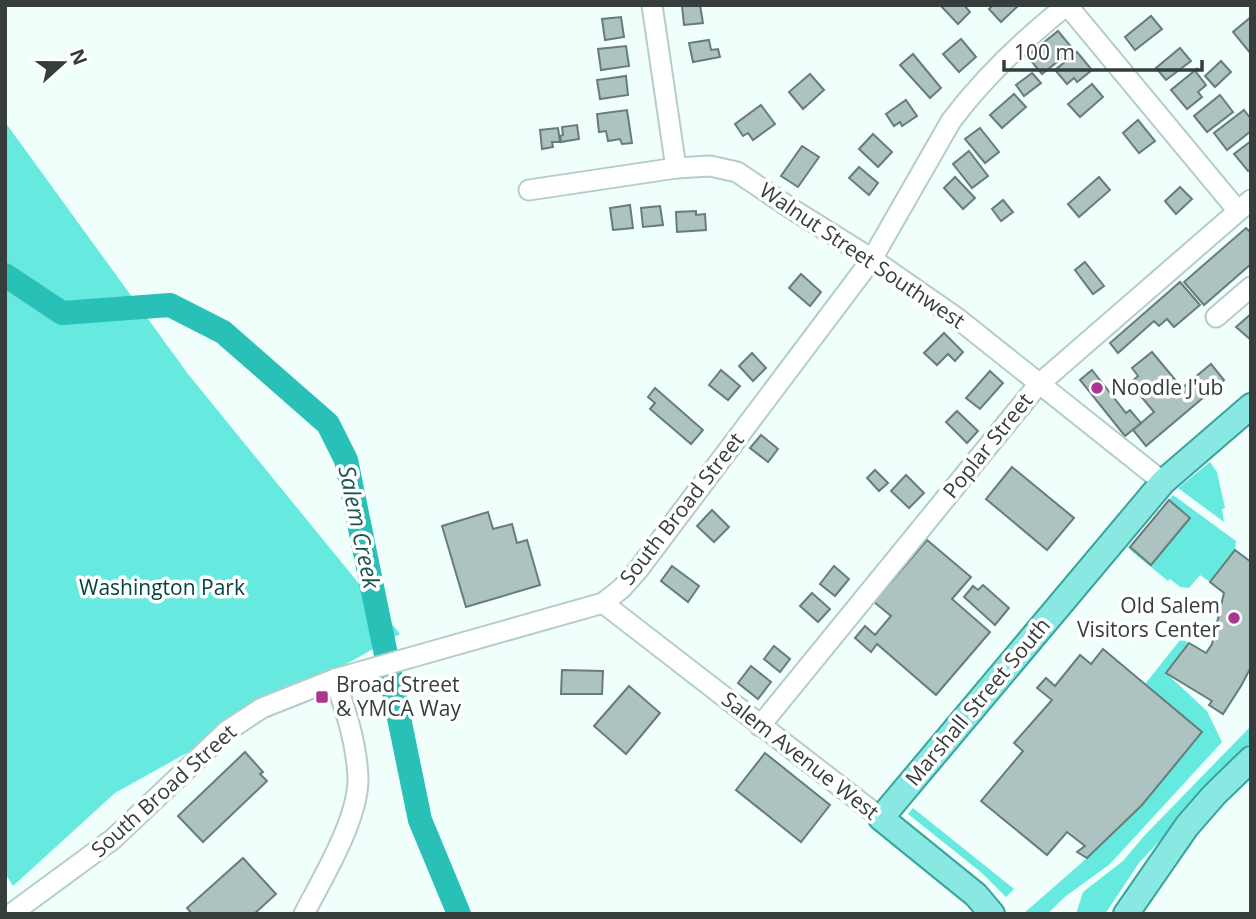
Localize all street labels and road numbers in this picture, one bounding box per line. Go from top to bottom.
street label: Walnut Street Southwest [754,176,971,334]
street label: Poplar Street [936,387,1038,504]
street label: South Broad Street [613,426,750,590]
street label: Marshall Street South [899,611,1056,791]
street label: Salem Avenue West [716,685,885,825]
street label: South Broad Street [85,718,242,863]

